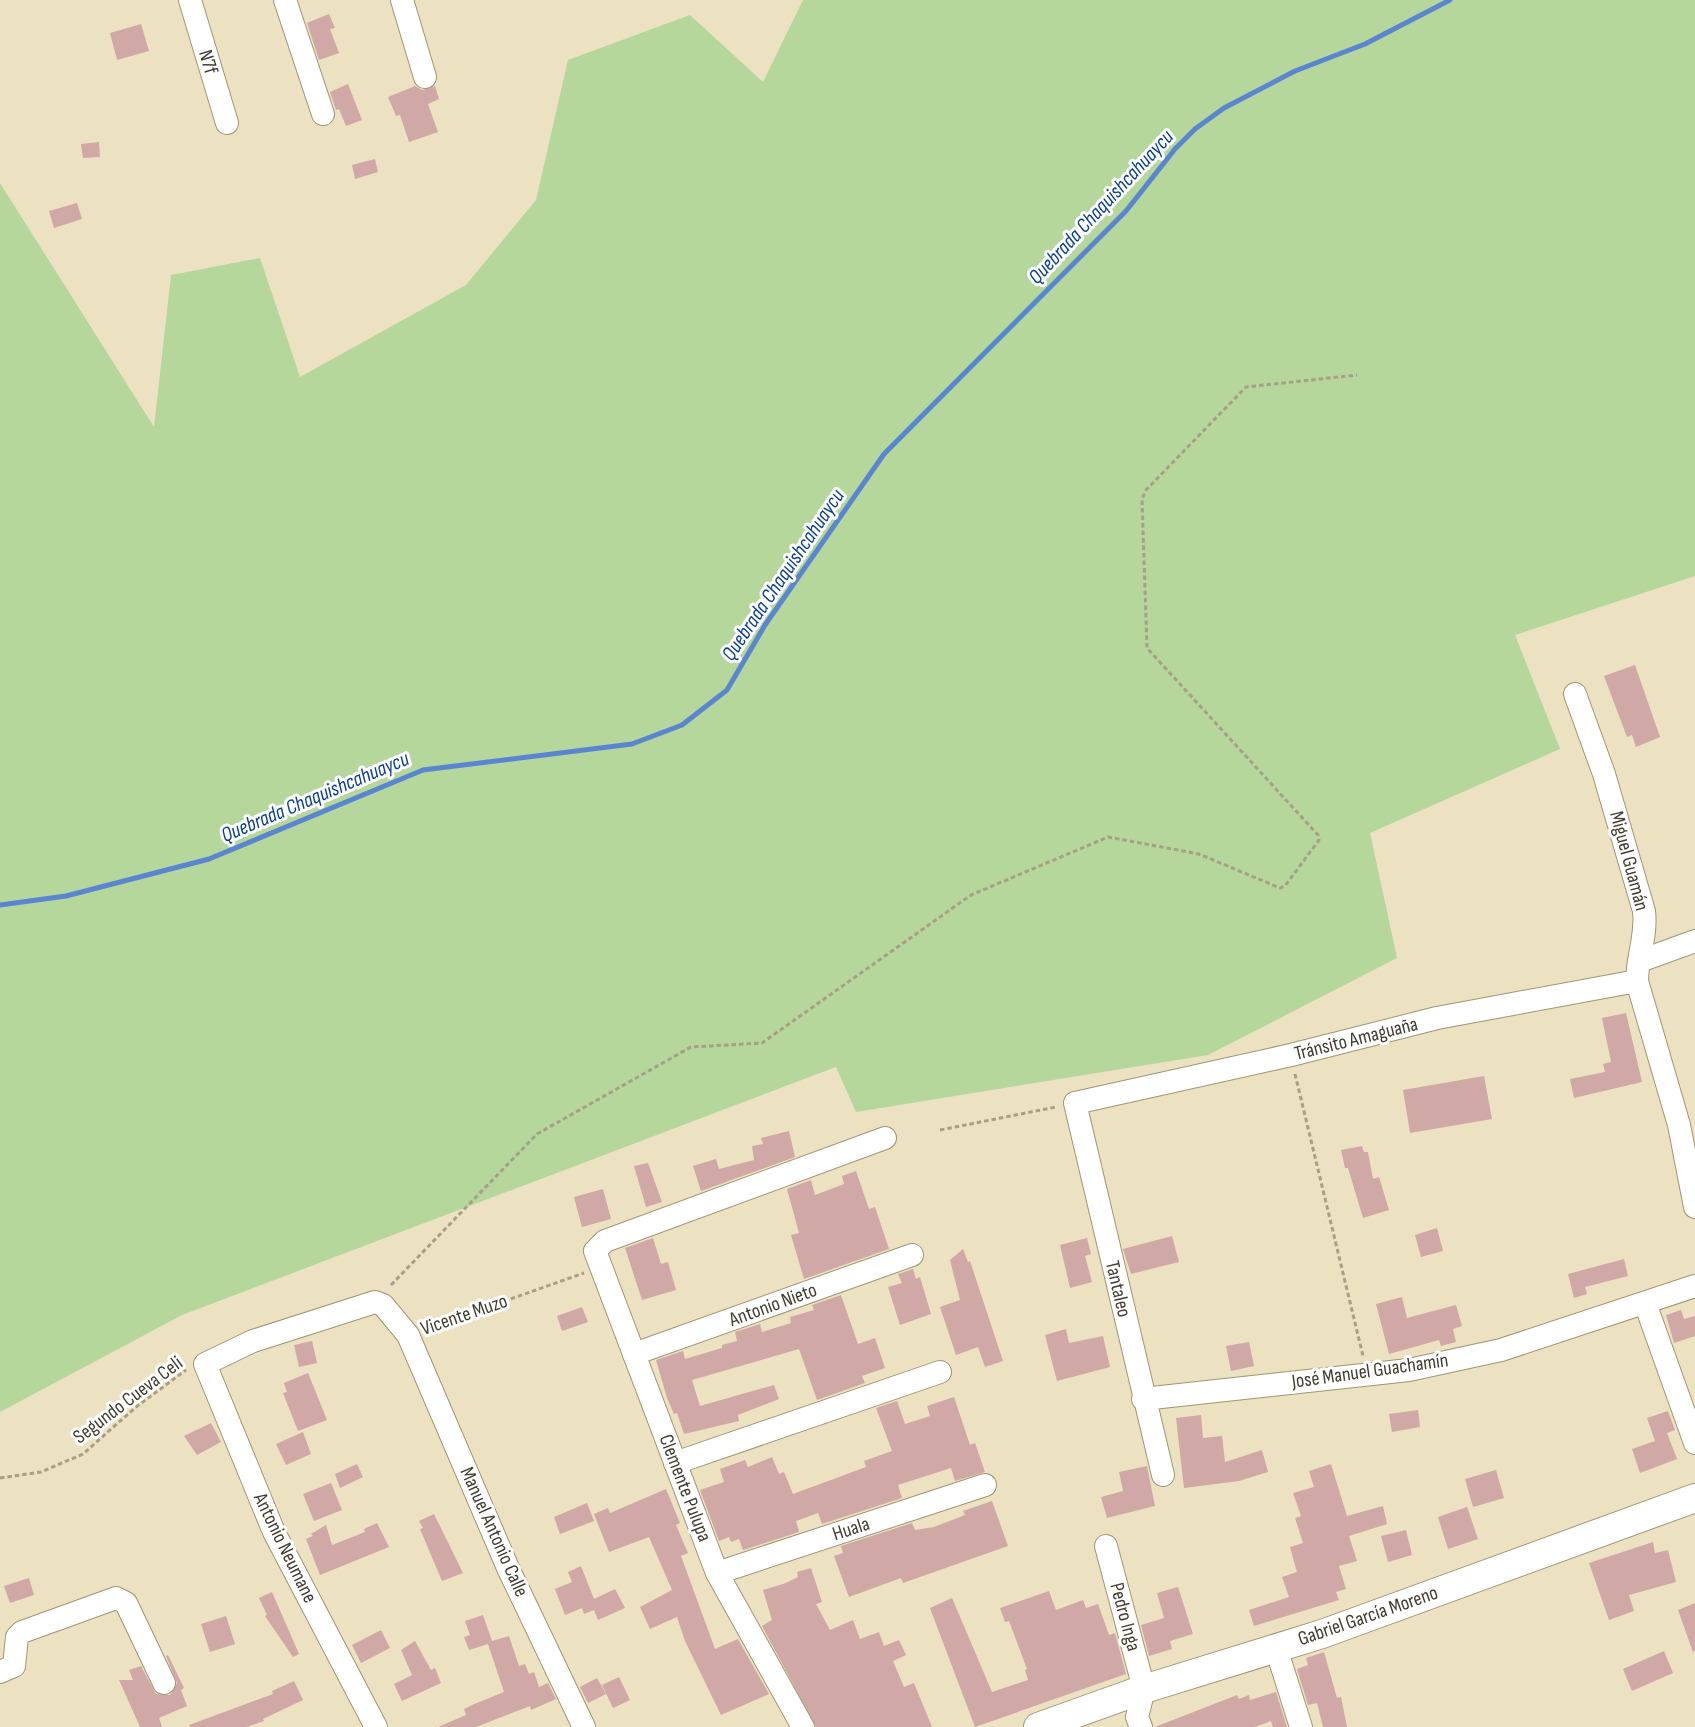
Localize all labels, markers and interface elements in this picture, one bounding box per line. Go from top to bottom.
street label: N7f [193,47,223,77]
water label: Quebrada Chaquishcahuaycu [1023,124,1179,289]
water label: Quebrada Chaquishcahuaycu [716,484,850,666]
water label: Quebrada Chaquishcahuaycu [217,746,413,848]
street label: Miguel Guamán [1604,809,1654,913]
street label: Tránsito Amaguaña [1292,1012,1420,1066]
street label: Tantaleo [1100,1259,1136,1319]
street label: Antonio Nieto [725,1278,820,1332]
street label: Vicente Muzo [418,1289,510,1341]
street label: José Manuel Guachamín [1289,1348,1450,1394]
street label: Segundo Cueva Celi [68,1351,188,1449]
street label: Clemente Pulupa [654,1431,716,1545]
street label: Manuel Antonio Calle [455,1463,533,1601]
street label: Antonio Neumane [248,1488,322,1607]
street label: Huala [829,1512,873,1546]
street label: Pedro Inga [1104,1580,1146,1654]
street label: Gabriel García Moreno [1295,1581,1441,1651]

